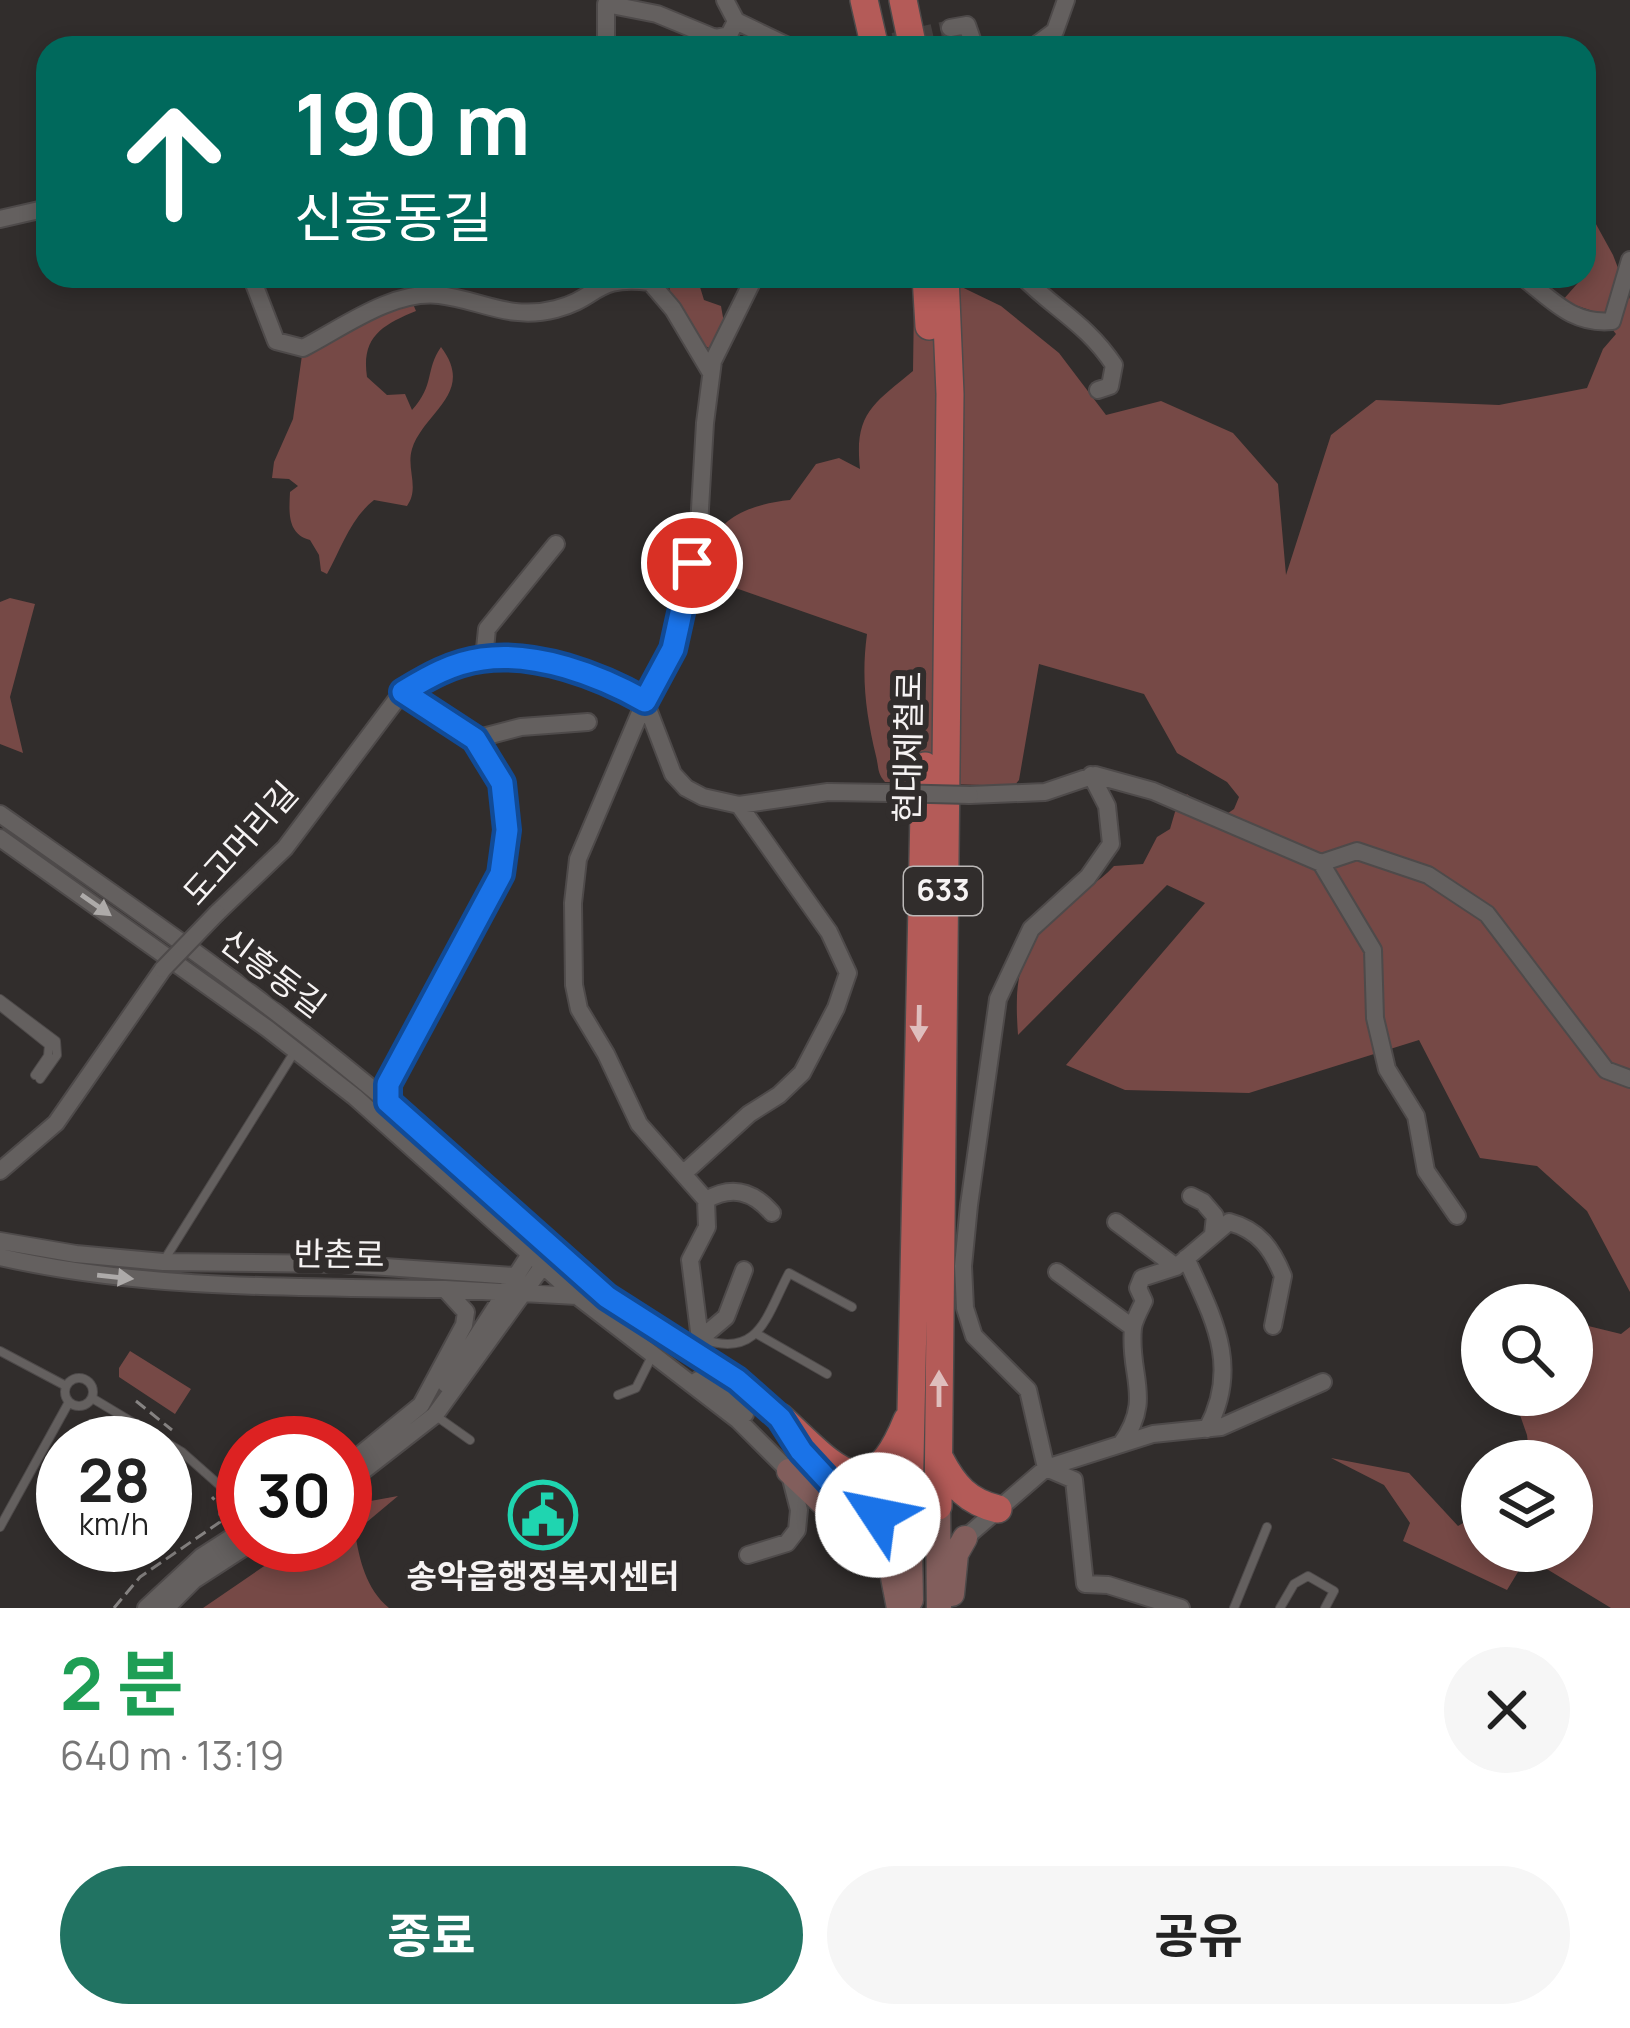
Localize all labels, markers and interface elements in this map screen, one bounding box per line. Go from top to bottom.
text: 190 m [294,65,531,180]
icon: ahead [96,84,252,240]
text: 신흥동길 [294,179,493,253]
pin [641,512,743,614]
icon: arrive [659,530,725,596]
street label: 현대제철로 [884,671,931,823]
street label: 도고머리길 [172,771,307,914]
road number: 633 [904,867,982,915]
one-way arrow [80,893,112,916]
street label: 신흥동길 [211,918,335,1027]
one-way arrow [909,1005,928,1043]
street label: 반촌로 [293,1230,385,1277]
one-way arrow [97,1267,134,1286]
map controls [1461,1284,1593,1572]
button: search [1461,1284,1593,1416]
one-way arrow [929,1369,948,1407]
speed limit sign: 30 [216,1416,372,1572]
text: 28 [78,1438,150,1520]
button: layers [1461,1440,1593,1572]
position arrow [815,1452,941,1578]
public building icon: 송악읍행정복지센터 [508,1480,578,1550]
text: km/h [79,1503,149,1544]
place label: 송악읍행정복지센터 [406,1553,680,1598]
text: 2 분 [60,1633,184,1732]
button: close [1444,1647,1570,1773]
text: 640 m · 13:19 [60,1728,284,1782]
button: 종료 [60,1866,803,2004]
button: 공유 [827,1866,1570,2004]

